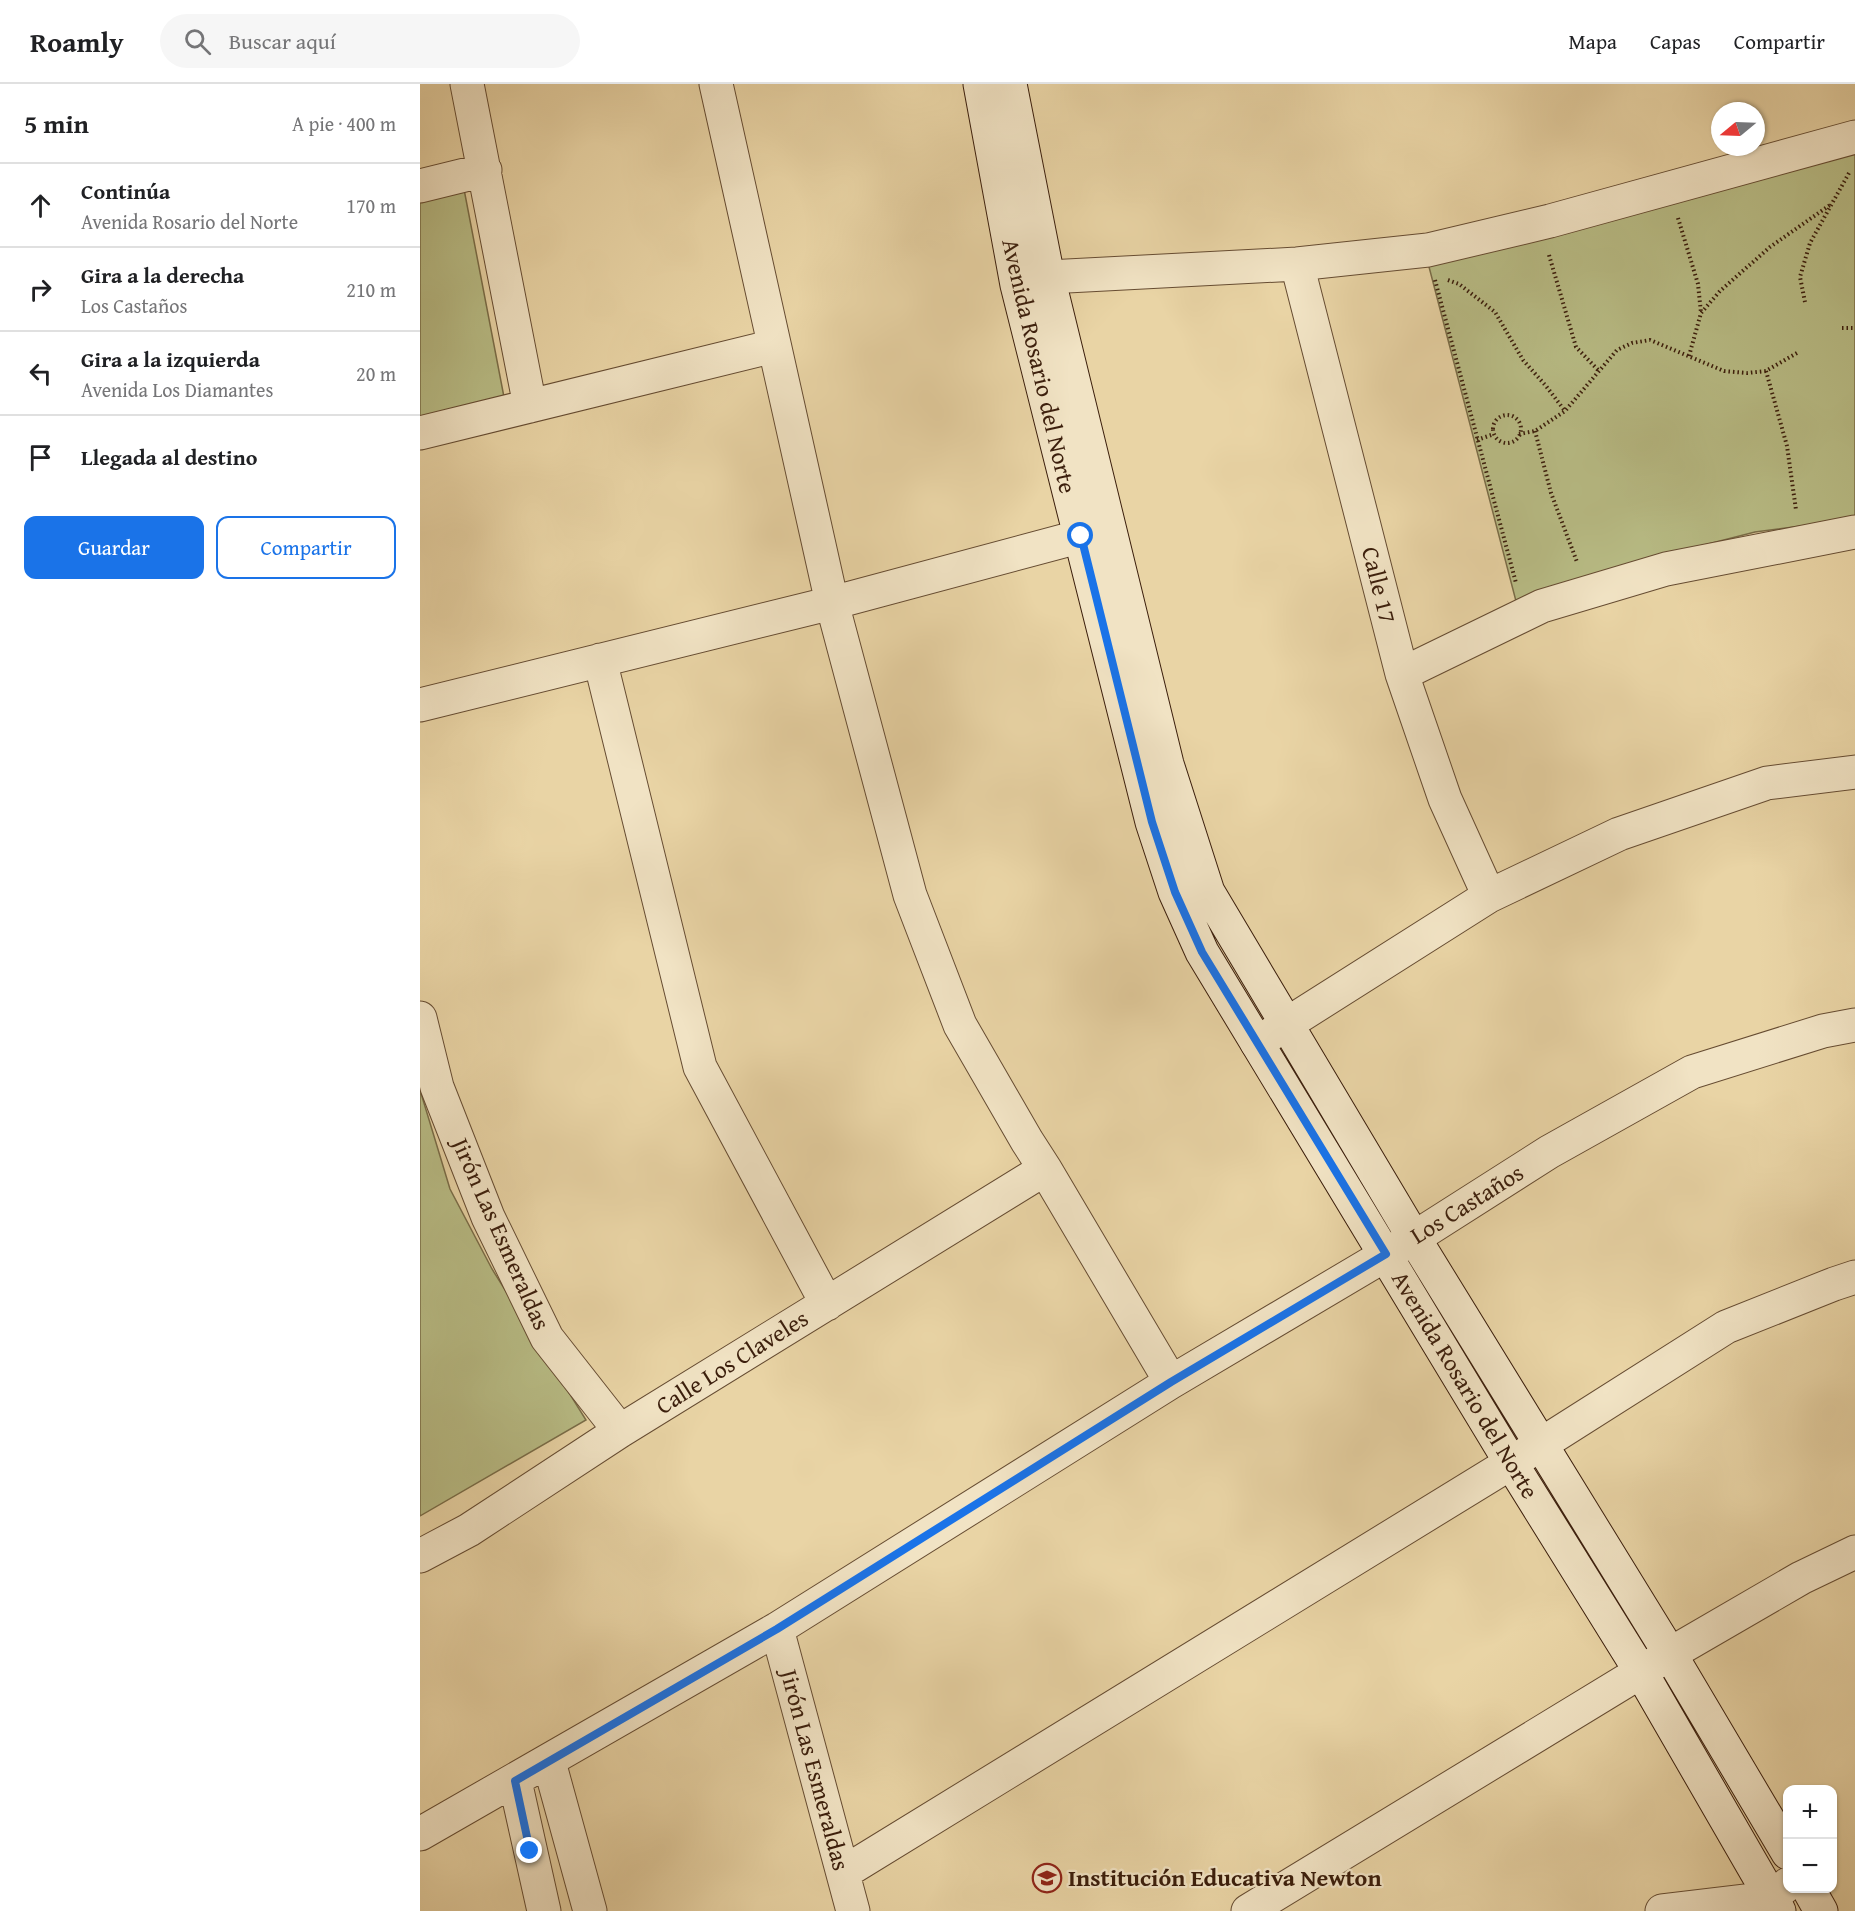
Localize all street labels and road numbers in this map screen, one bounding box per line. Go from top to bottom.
street label: Avenida Rosario del Norte [993,235,1086,497]
street label: Calle 17 [1353,543,1406,627]
street label: Jirón Las Esmeraldas [442,1129,560,1335]
street label: Los Castaños [1403,1155,1530,1252]
street label: Avenida Rosario del Norte [1383,1264,1547,1505]
street label: Calle Los Claveles [649,1301,815,1423]
street label: Jirón Las Esmeraldas [771,1662,859,1874]

